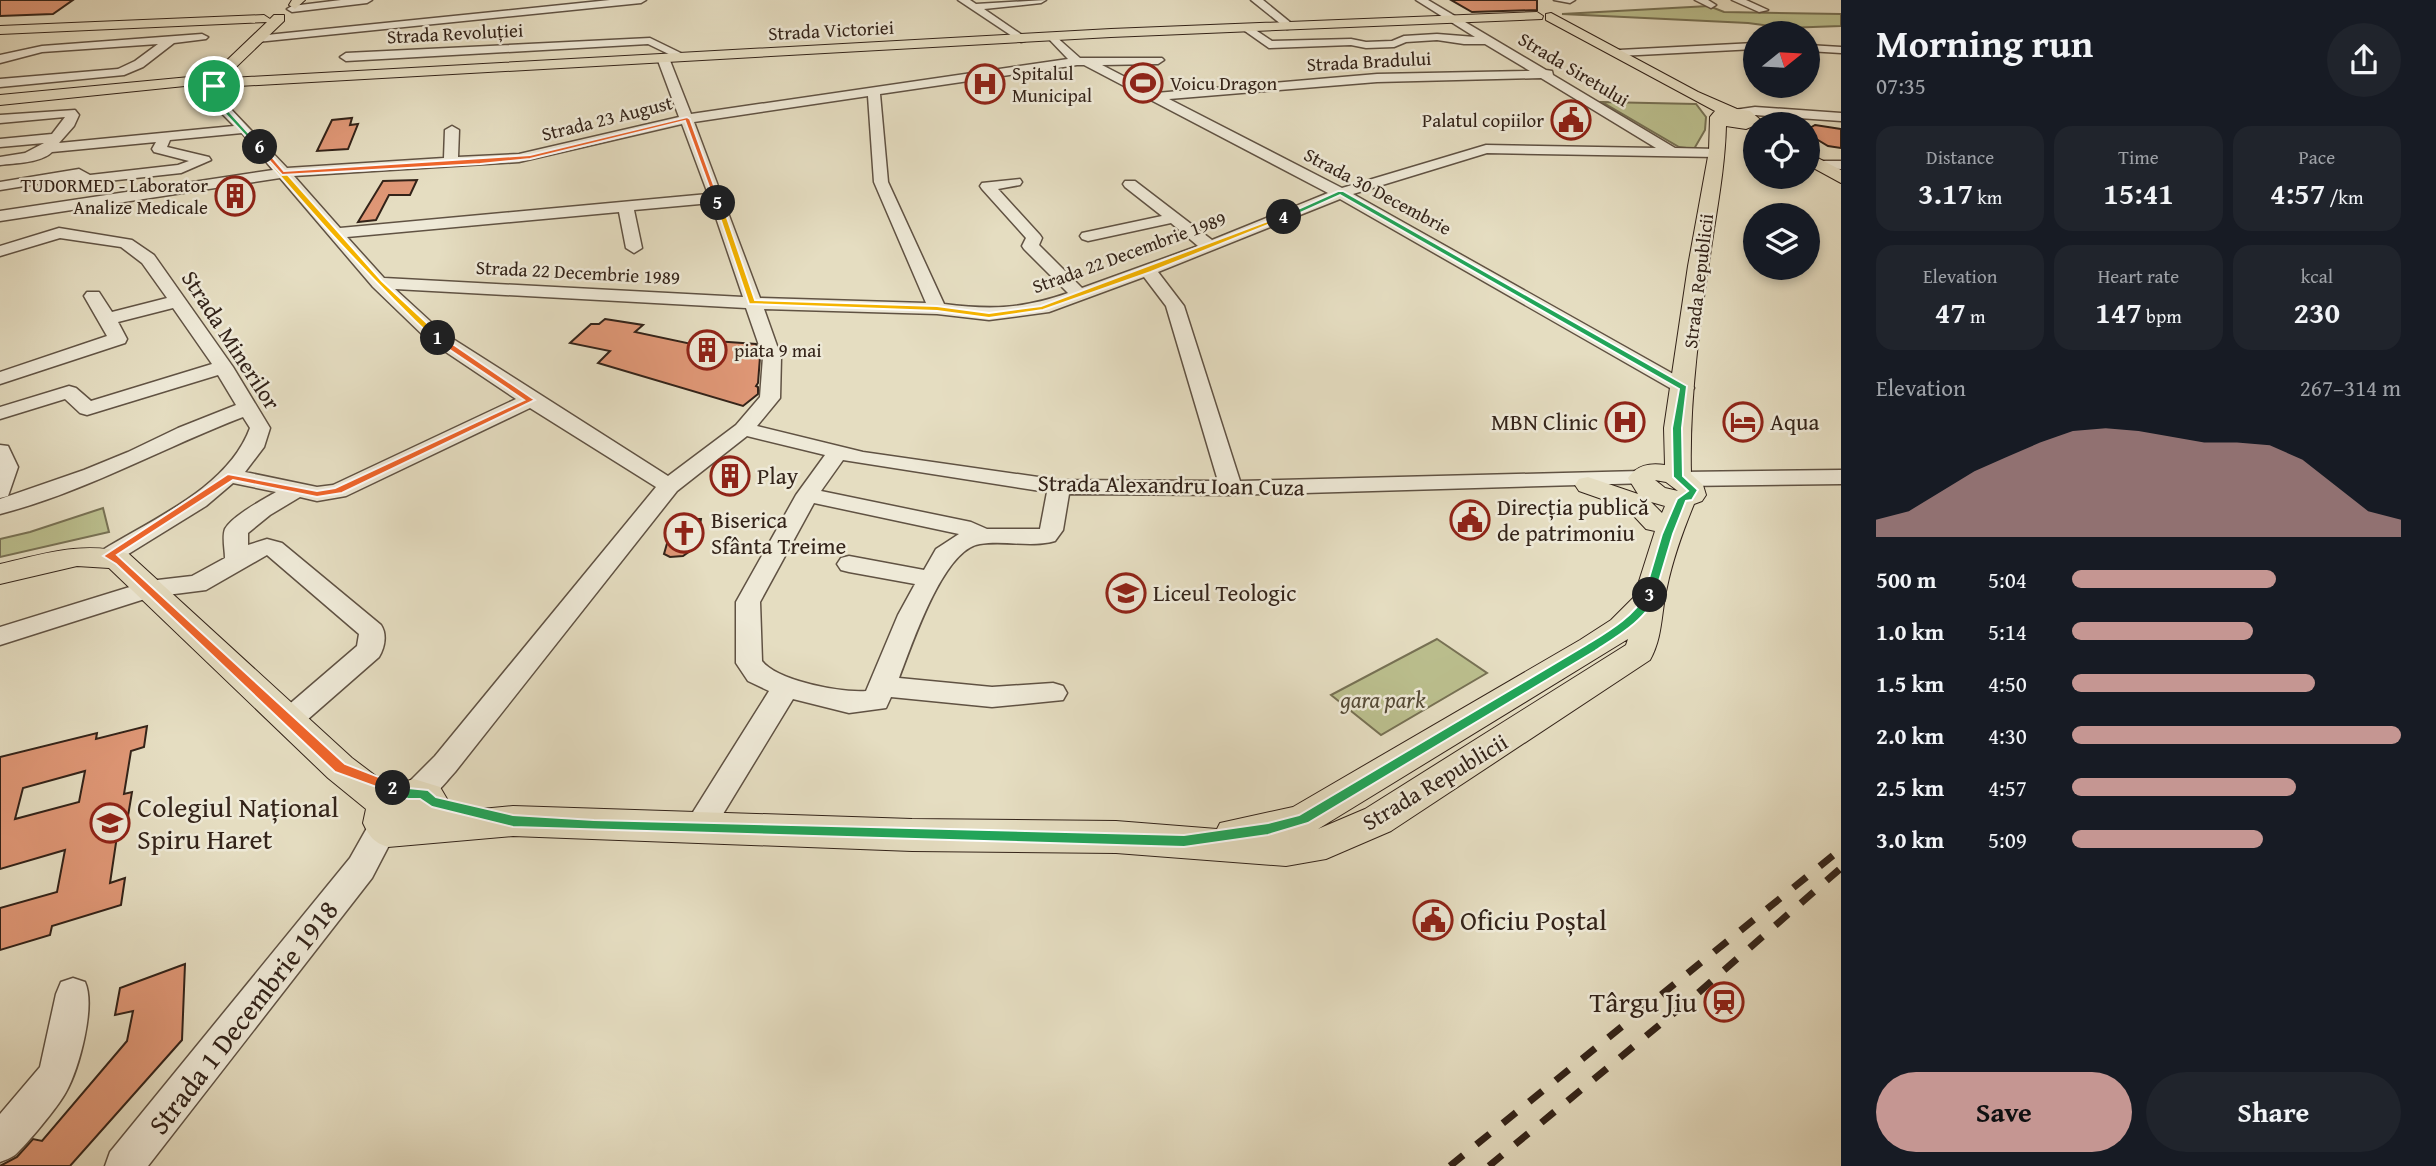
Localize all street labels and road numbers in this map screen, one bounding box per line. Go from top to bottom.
street label: Strada Victoriei [767,13,895,47]
street label: Strada Revoluției [386,15,524,51]
street label: Strada Siretului [1513,25,1635,113]
street label: Strada Bradului [1306,44,1432,78]
street label: Strada 23 August [539,88,676,148]
street label: Strada 30 Decembrie [1299,140,1457,242]
street label: Strada 22 Decembrie 1989 [1028,204,1230,300]
street label: Strada Republicii [1676,212,1720,350]
street label: Strada 22 Decembrie 1989 [475,253,681,291]
street label: Strada Minerilor [174,264,289,416]
street label: Strada Alexandru Ioan Cuza [1037,466,1305,503]
street label: Strada Republicii [1356,725,1514,838]
street label: Strada 1 Decembrie 1918 [138,891,347,1143]

